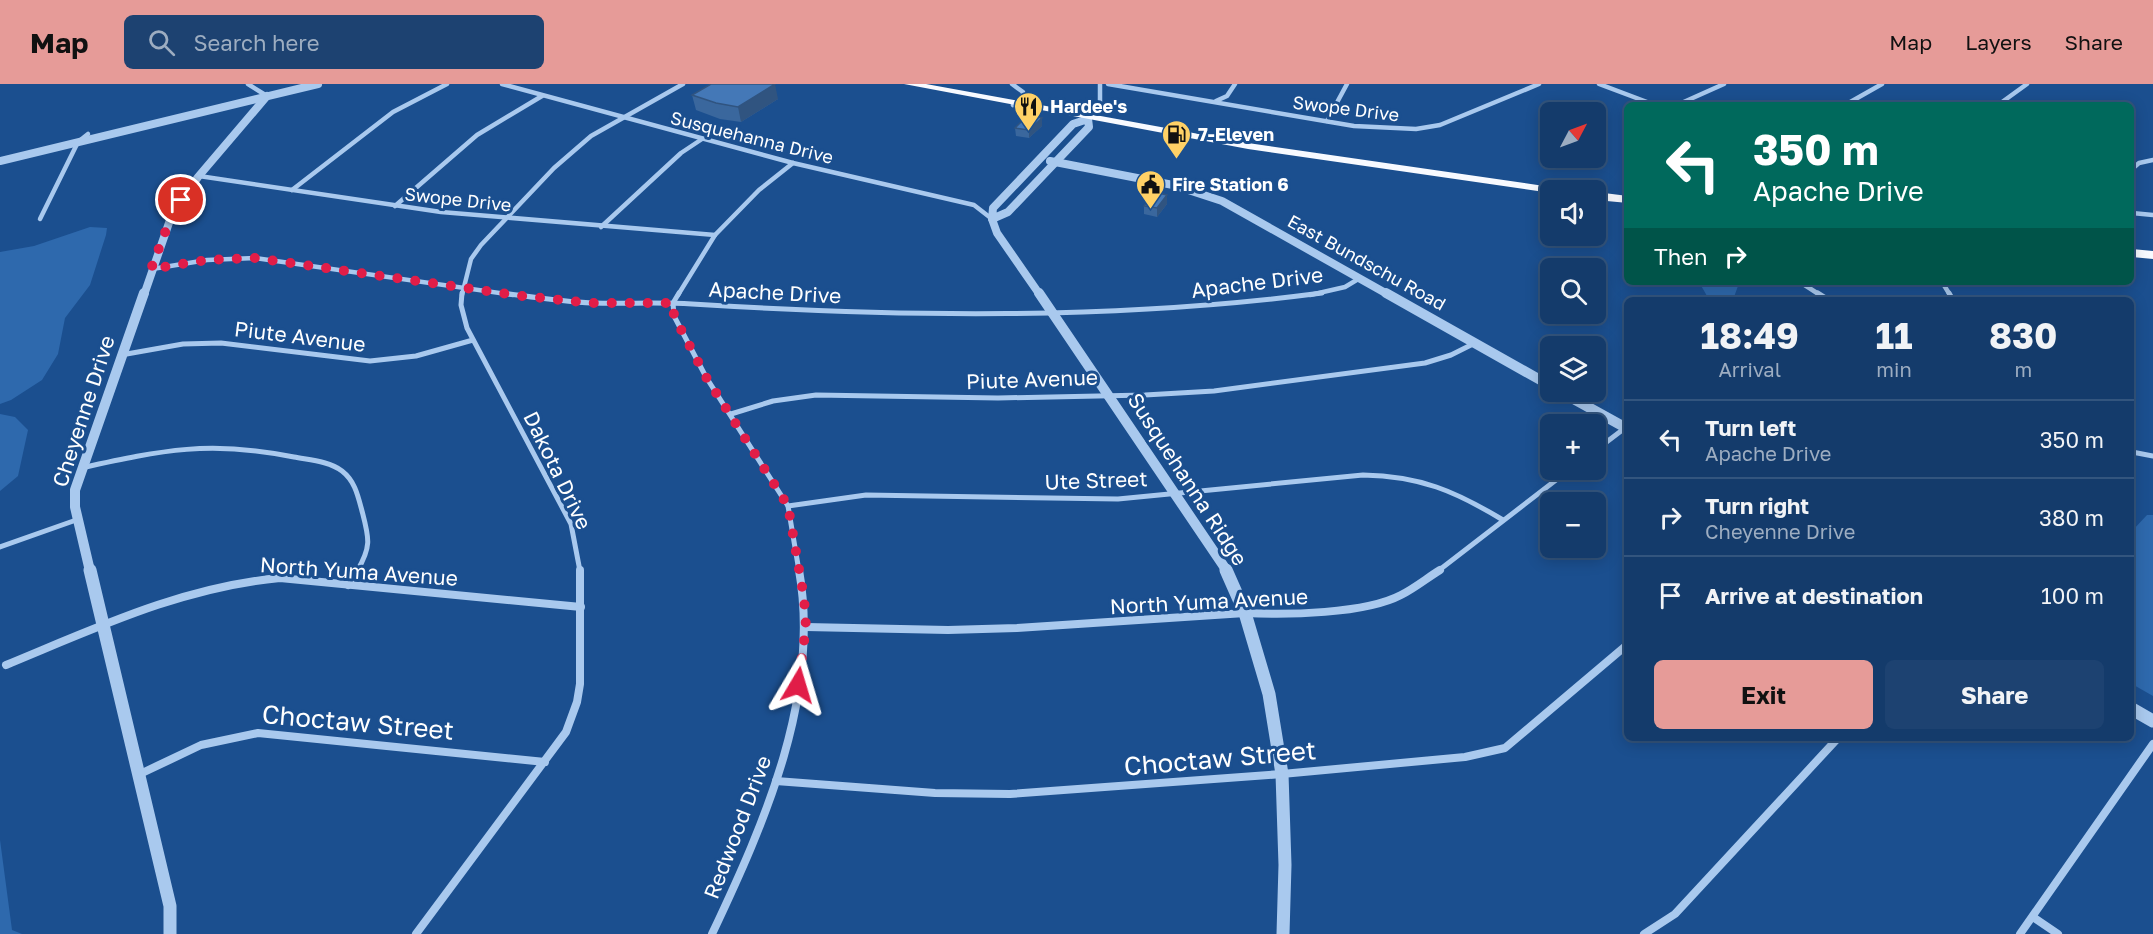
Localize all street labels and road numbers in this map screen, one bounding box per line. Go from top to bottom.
street label: Swope Drive [1291,91,1401,125]
street label: Susquehanna Drive [668,106,836,168]
street label: Swope Drive [404,182,512,216]
street label: East Bundschu Road [1284,209,1450,315]
street label: Apache Drive [1190,261,1324,303]
street label: Apache Drive [708,276,842,308]
street label: Piute Avenue [233,315,367,357]
street label: Cheyenne Drive [46,332,120,490]
street label: Piute Avenue [966,364,1098,394]
street label: Susquehanna Ridge [1122,388,1254,570]
street label: Dakota Drive [518,407,598,533]
street label: Ute Street [1044,465,1148,495]
street label: North Yuma Avenue [259,551,459,591]
street label: North Yuma Avenue [1109,583,1309,619]
street label: Choctaw Street [261,698,455,746]
street label: Choctaw Street [1123,734,1317,782]
street label: Redwood Drive [698,752,776,902]

